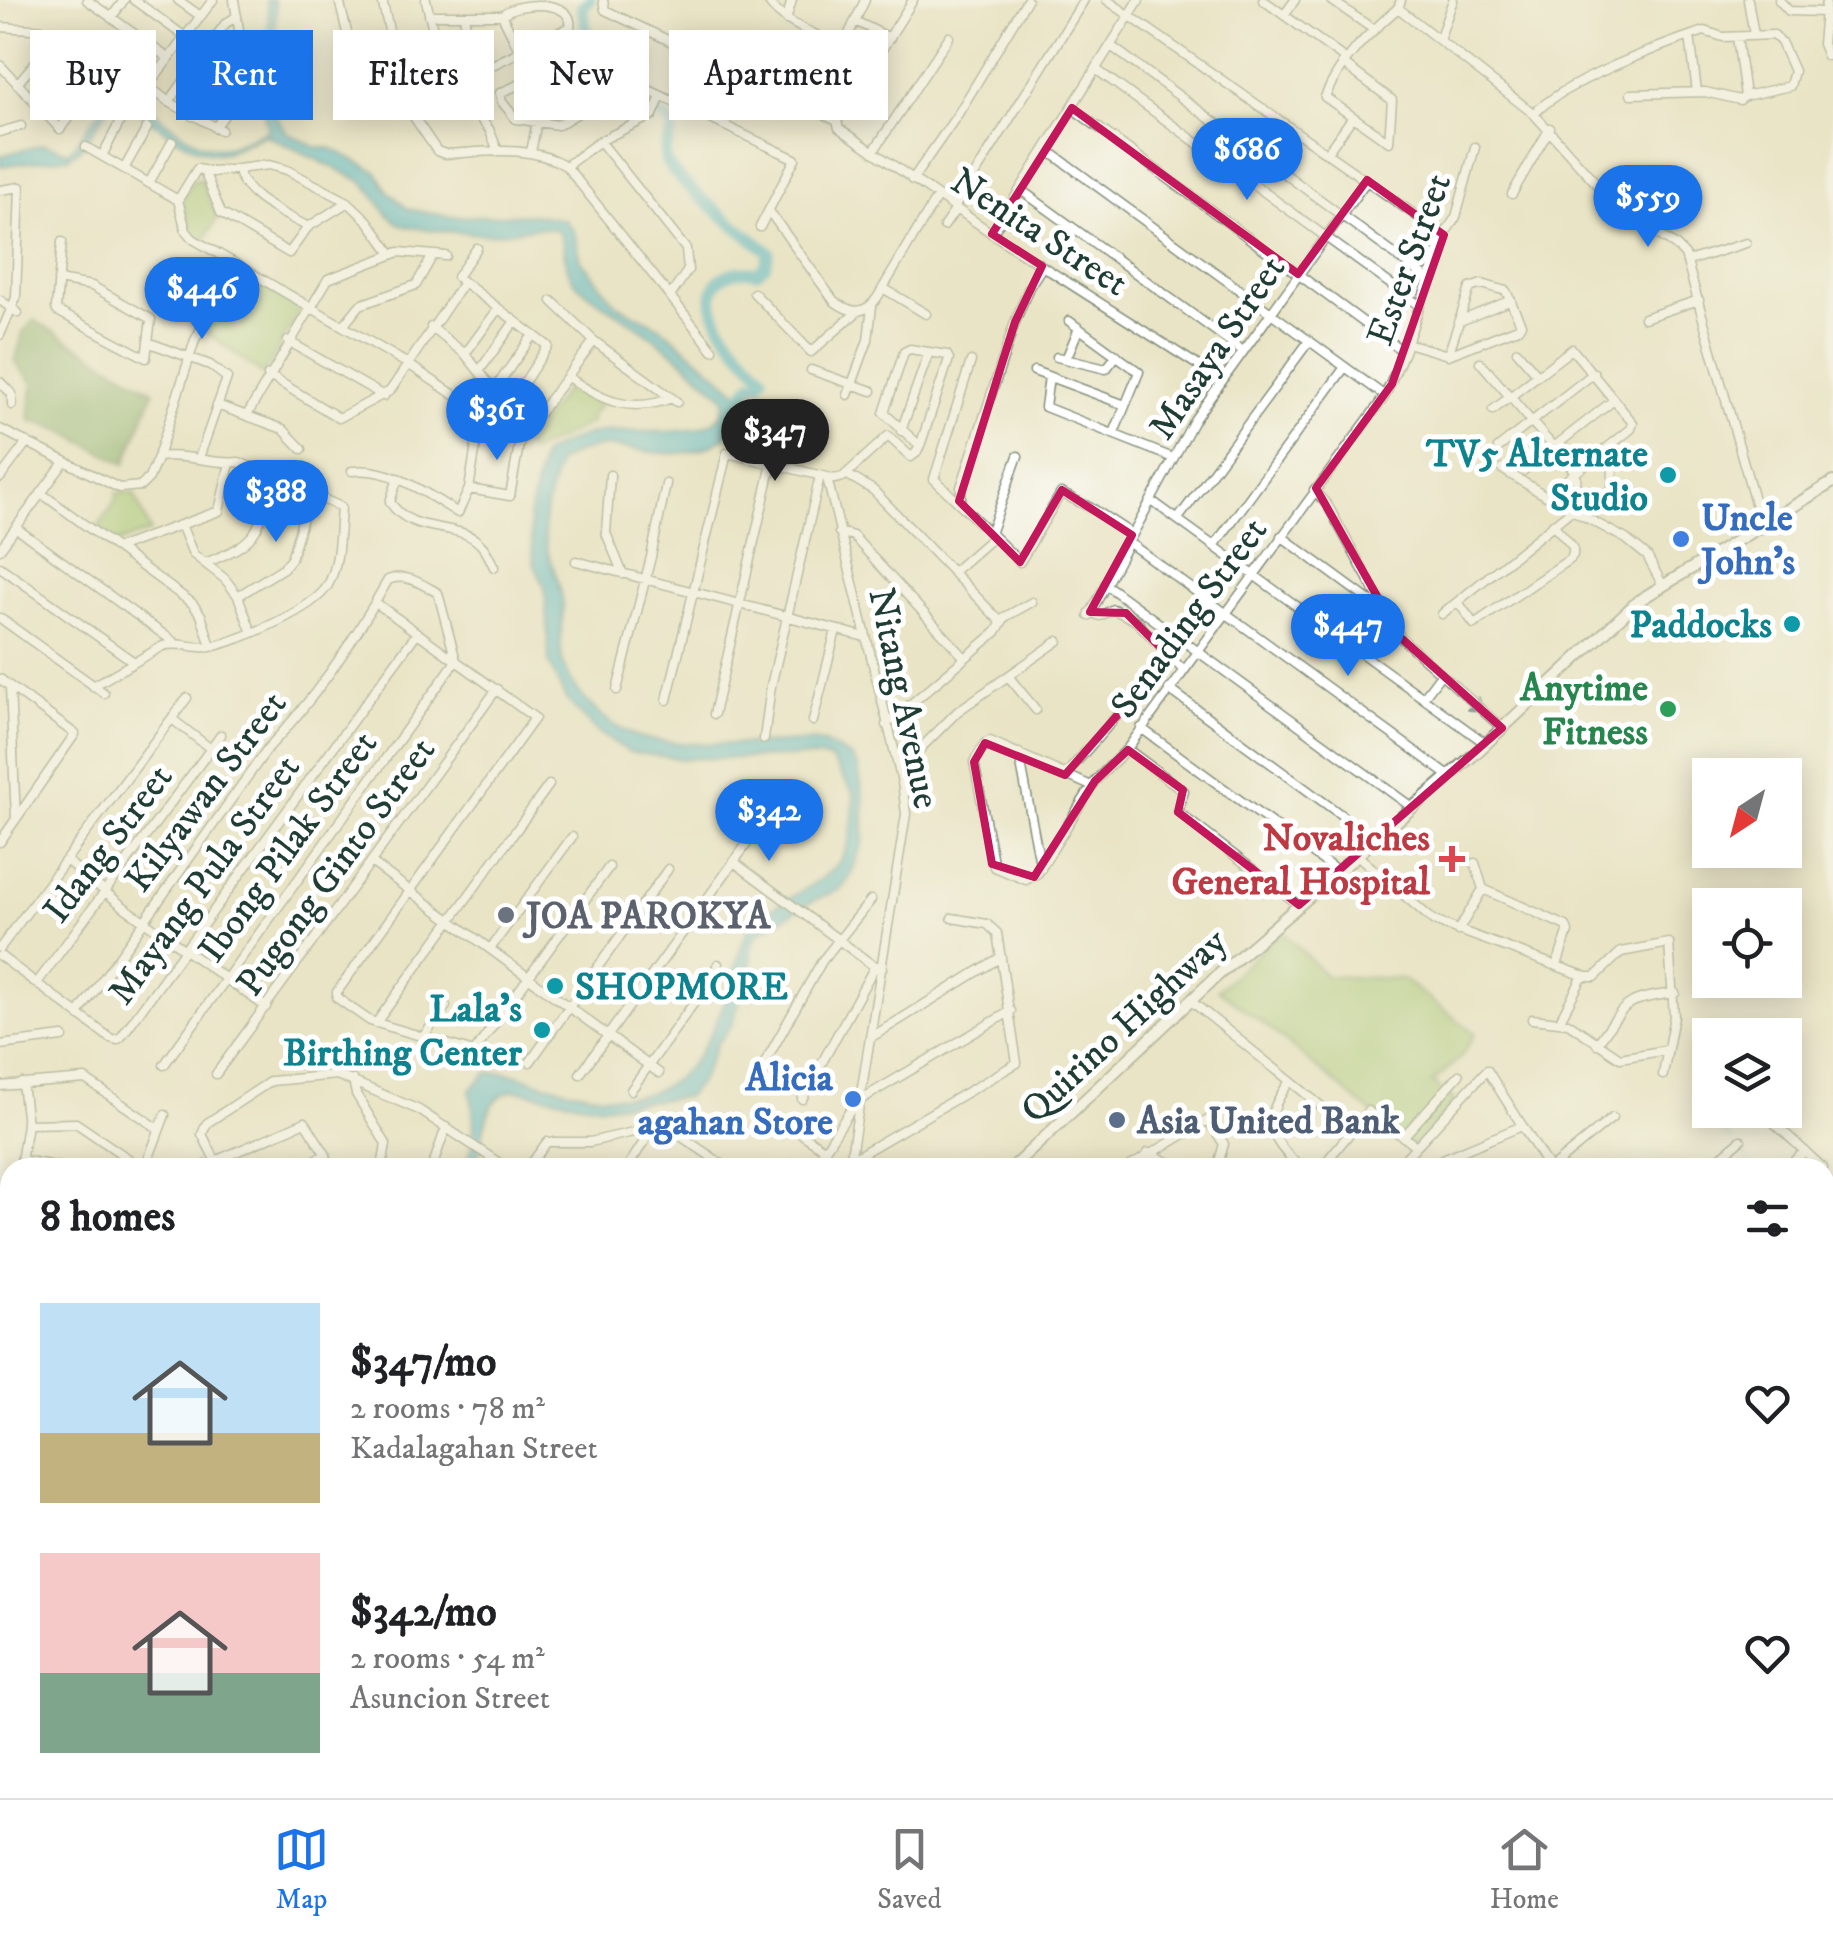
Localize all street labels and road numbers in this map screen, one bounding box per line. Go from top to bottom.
street label: Nenita Street [941,158,1137,308]
street label: Ester Street [1357,167,1463,352]
street label: Masaya Street [1139,247,1297,449]
street label: Senading Street [1101,508,1279,728]
street label: Nitang Avenue [856,584,950,813]
street label: Kilyawan Street [115,682,298,902]
street label: Ibong Pilak Street [188,722,389,972]
street label: Pugong Ginto Street [227,728,447,1006]
street label: Mayang Pula Street [98,746,311,1015]
street label: Idang Street [33,755,184,933]
street label: Quirino Highway [1011,918,1238,1134]

